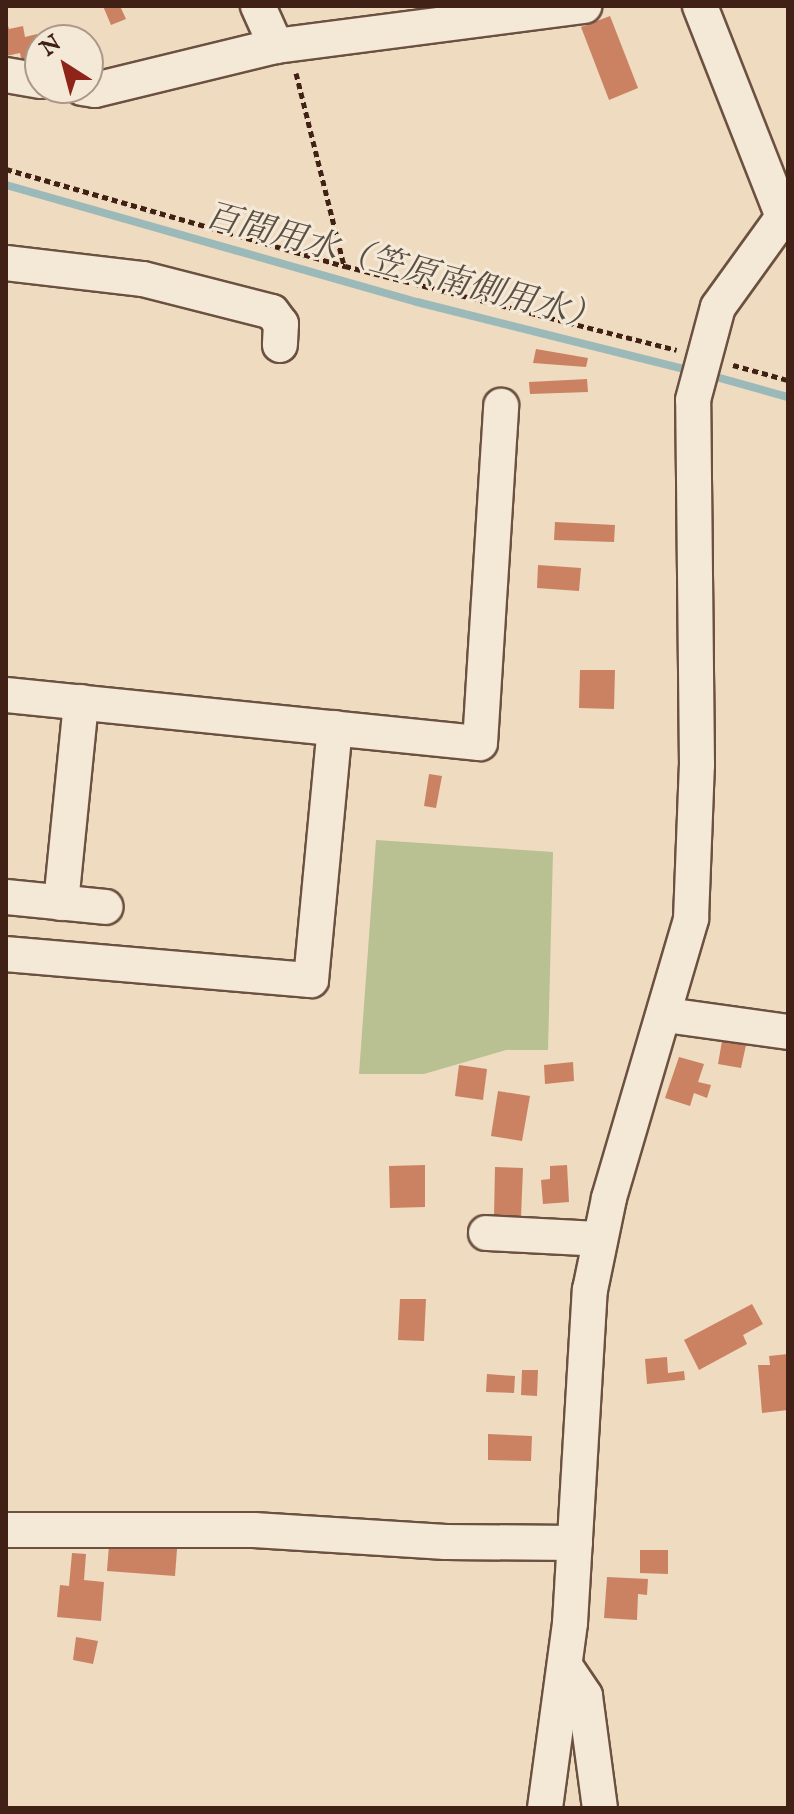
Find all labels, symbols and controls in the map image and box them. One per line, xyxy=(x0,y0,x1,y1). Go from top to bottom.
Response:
north arrow xyxy=(24,24,104,104)
text: N xyxy=(35,29,67,63)
water label: 百間用水（笠原南側用水） xyxy=(201,195,605,341)

